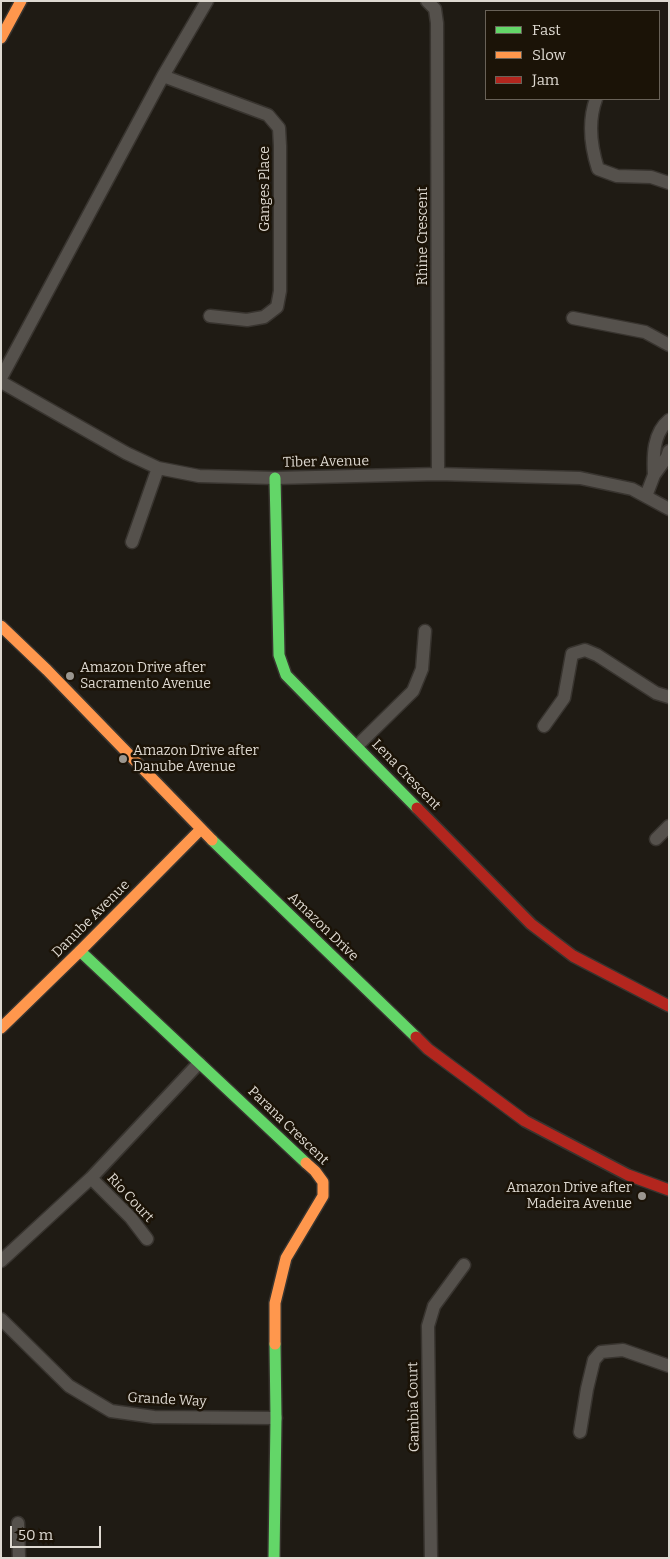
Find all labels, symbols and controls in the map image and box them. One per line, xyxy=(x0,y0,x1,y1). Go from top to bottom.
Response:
legend xyxy=(485,10,660,100)
text: Fast xyxy=(532,21,561,39)
text: Slow xyxy=(532,46,566,64)
text: Jam xyxy=(532,71,559,89)
street label: Ganges Place xyxy=(257,146,273,232)
street label: Rhine Crescent xyxy=(415,187,431,285)
street label: Tiber Avenue xyxy=(283,453,369,471)
place label: Amazon Drive after Sacramento Avenue xyxy=(80,660,211,692)
marker: Amazon Drive after Sacramento Avenue xyxy=(64,670,76,682)
street label: Lena Crescent xyxy=(368,736,444,814)
place label: Amazon Drive after Danube Avenue xyxy=(133,743,259,776)
marker: Amazon Drive after Danube Avenue xyxy=(117,753,129,765)
street label: Danube Avenue xyxy=(49,877,133,961)
street label: Amazon Drive xyxy=(284,889,362,965)
street label: Parana Crescent xyxy=(244,1083,332,1169)
street label: Rio Court xyxy=(103,1170,157,1226)
place label: Amazon Drive after Madeira Avenue xyxy=(506,1180,632,1212)
marker: Amazon Drive after Madeira Avenue xyxy=(636,1190,648,1202)
street label: Gambia Court xyxy=(405,1362,423,1452)
street label: Grande Way xyxy=(127,1390,207,1410)
scale bar xyxy=(12,1516,104,1548)
text: 50 m xyxy=(18,1526,53,1544)

